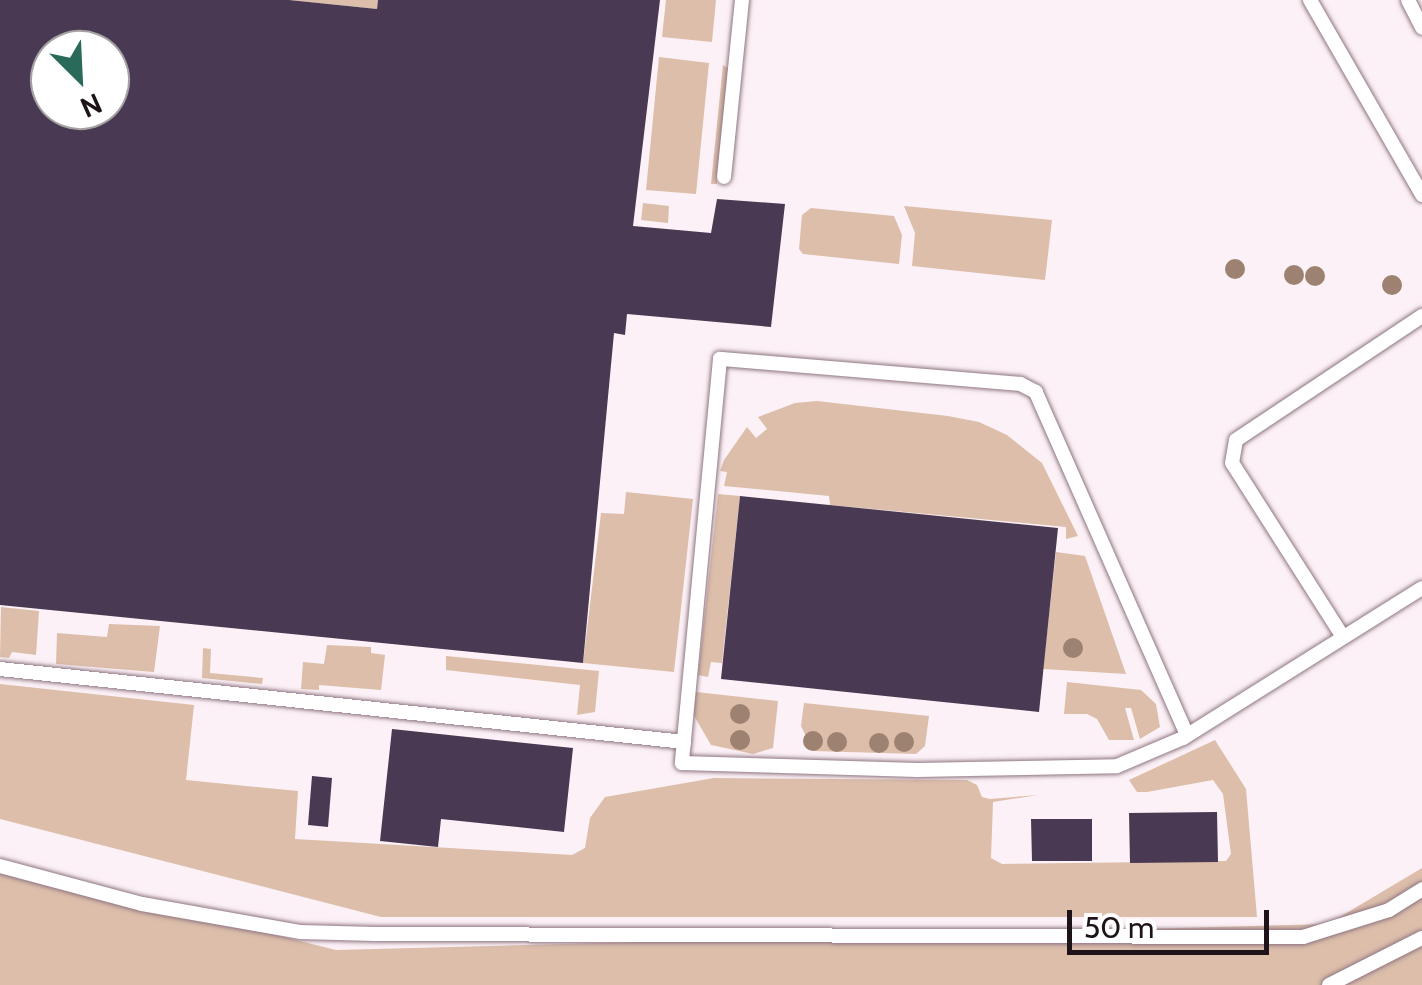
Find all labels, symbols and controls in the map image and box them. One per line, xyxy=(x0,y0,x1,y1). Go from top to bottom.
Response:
north arrow xyxy=(30,30,130,130)
text: N xyxy=(75,86,107,125)
scale bar xyxy=(1072,890,1274,952)
text: 50 m xyxy=(1084,909,1154,946)

